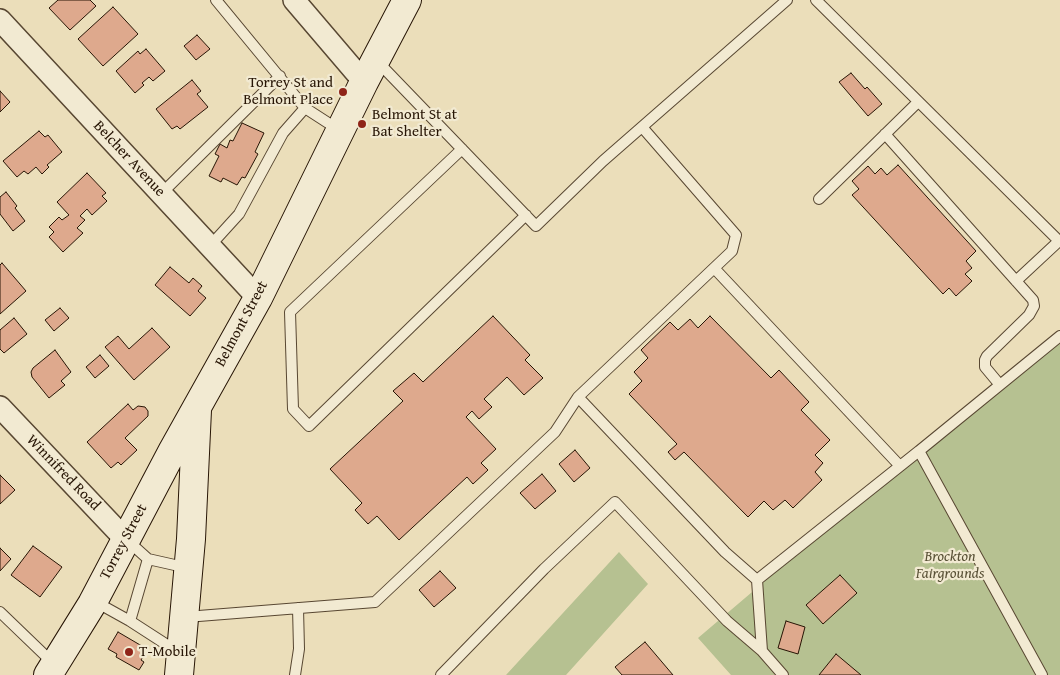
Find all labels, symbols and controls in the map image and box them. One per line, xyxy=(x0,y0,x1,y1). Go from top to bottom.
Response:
place label: Torrey St and Belmont Place xyxy=(243,74,333,109)
marker: Torrey St and Belmont Place xyxy=(337,86,349,98)
place label: Belmont St at Bat Shelter xyxy=(372,106,457,141)
street label: Belcher Avenue xyxy=(89,117,169,201)
marker: Belmont St at Bat Shelter xyxy=(356,118,368,130)
street label: Belmont Street xyxy=(212,278,272,370)
street label: Winnifred Road xyxy=(22,431,104,515)
street label: Torrey Street xyxy=(96,501,152,583)
park label: Brockton Fairgrounds xyxy=(916,548,984,583)
place label: T-Mobile xyxy=(139,643,196,661)
marker: T-Mobile xyxy=(123,646,135,658)

